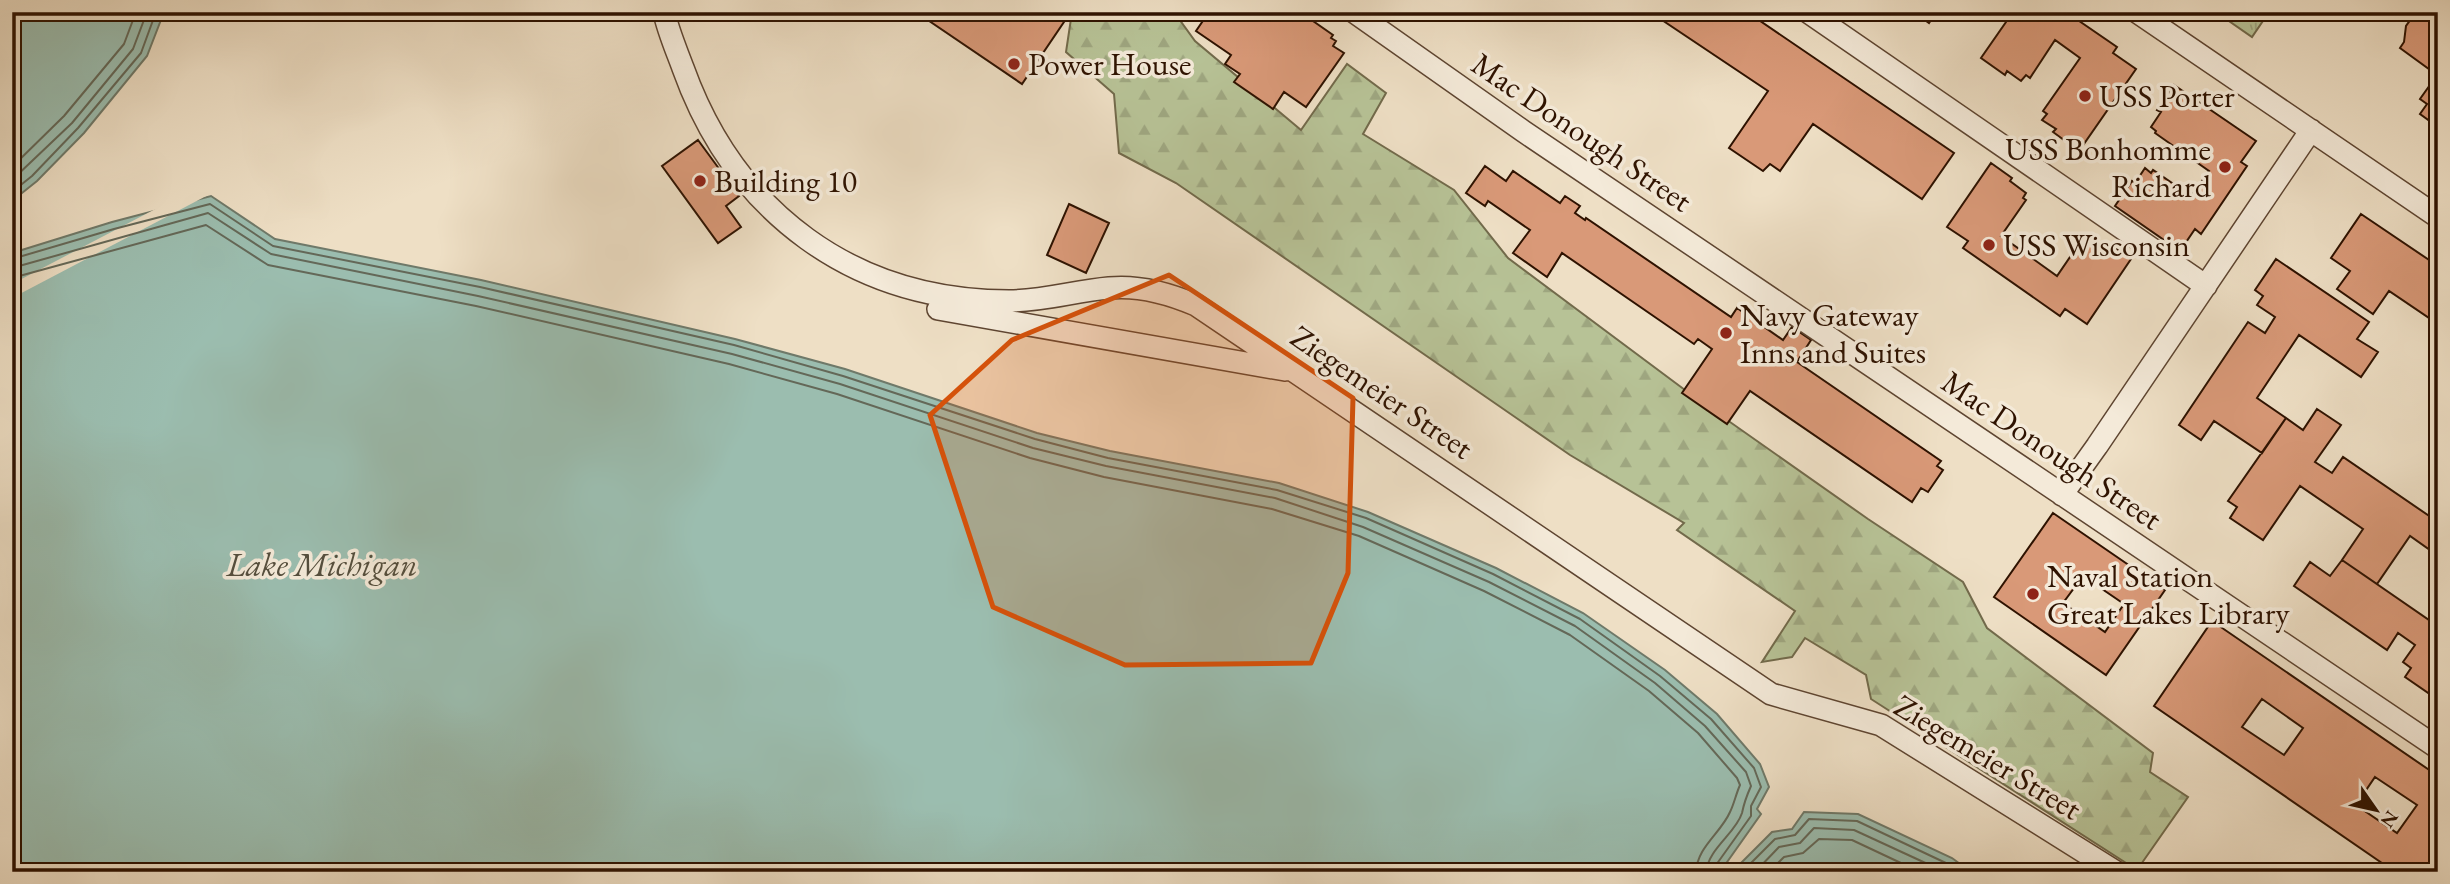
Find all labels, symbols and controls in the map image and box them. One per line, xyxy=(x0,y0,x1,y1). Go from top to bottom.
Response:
place label: Power House xyxy=(1028,43,1192,85)
street label: Mac Donough Street xyxy=(1464,43,1700,221)
marker: Power House xyxy=(1006,56,1022,72)
place label: USS Porter xyxy=(2099,75,2235,117)
marker: USS Porter xyxy=(2077,88,2093,104)
place label: USS Bonhomme Richard xyxy=(2005,128,2212,207)
marker: USS Bonhomme Richard xyxy=(2217,159,2233,175)
place label: Building 10 xyxy=(714,160,857,202)
marker: Building 10 xyxy=(692,173,708,189)
place label: USS Wisconsin xyxy=(2003,224,2190,266)
marker: USS Wisconsin xyxy=(1981,237,1997,253)
place label: Navy Gateway Inns and Suites xyxy=(1740,294,1926,373)
street label: Ziegemeier Street xyxy=(1283,316,1481,468)
marker: Navy Gateway Inns and Suites xyxy=(1718,325,1734,341)
street label: Mac Donough Street xyxy=(1934,361,2170,539)
water label: Lake Michigan xyxy=(226,543,417,586)
place label: Naval Station Great Lakes Library xyxy=(2047,555,2291,634)
marker: Naval Station Great Lakes Library xyxy=(2025,586,2041,602)
street label: Ziegemeier Street xyxy=(1887,685,2089,829)
north arrow xyxy=(2342,776,2412,846)
text: N xyxy=(2375,806,2404,833)

